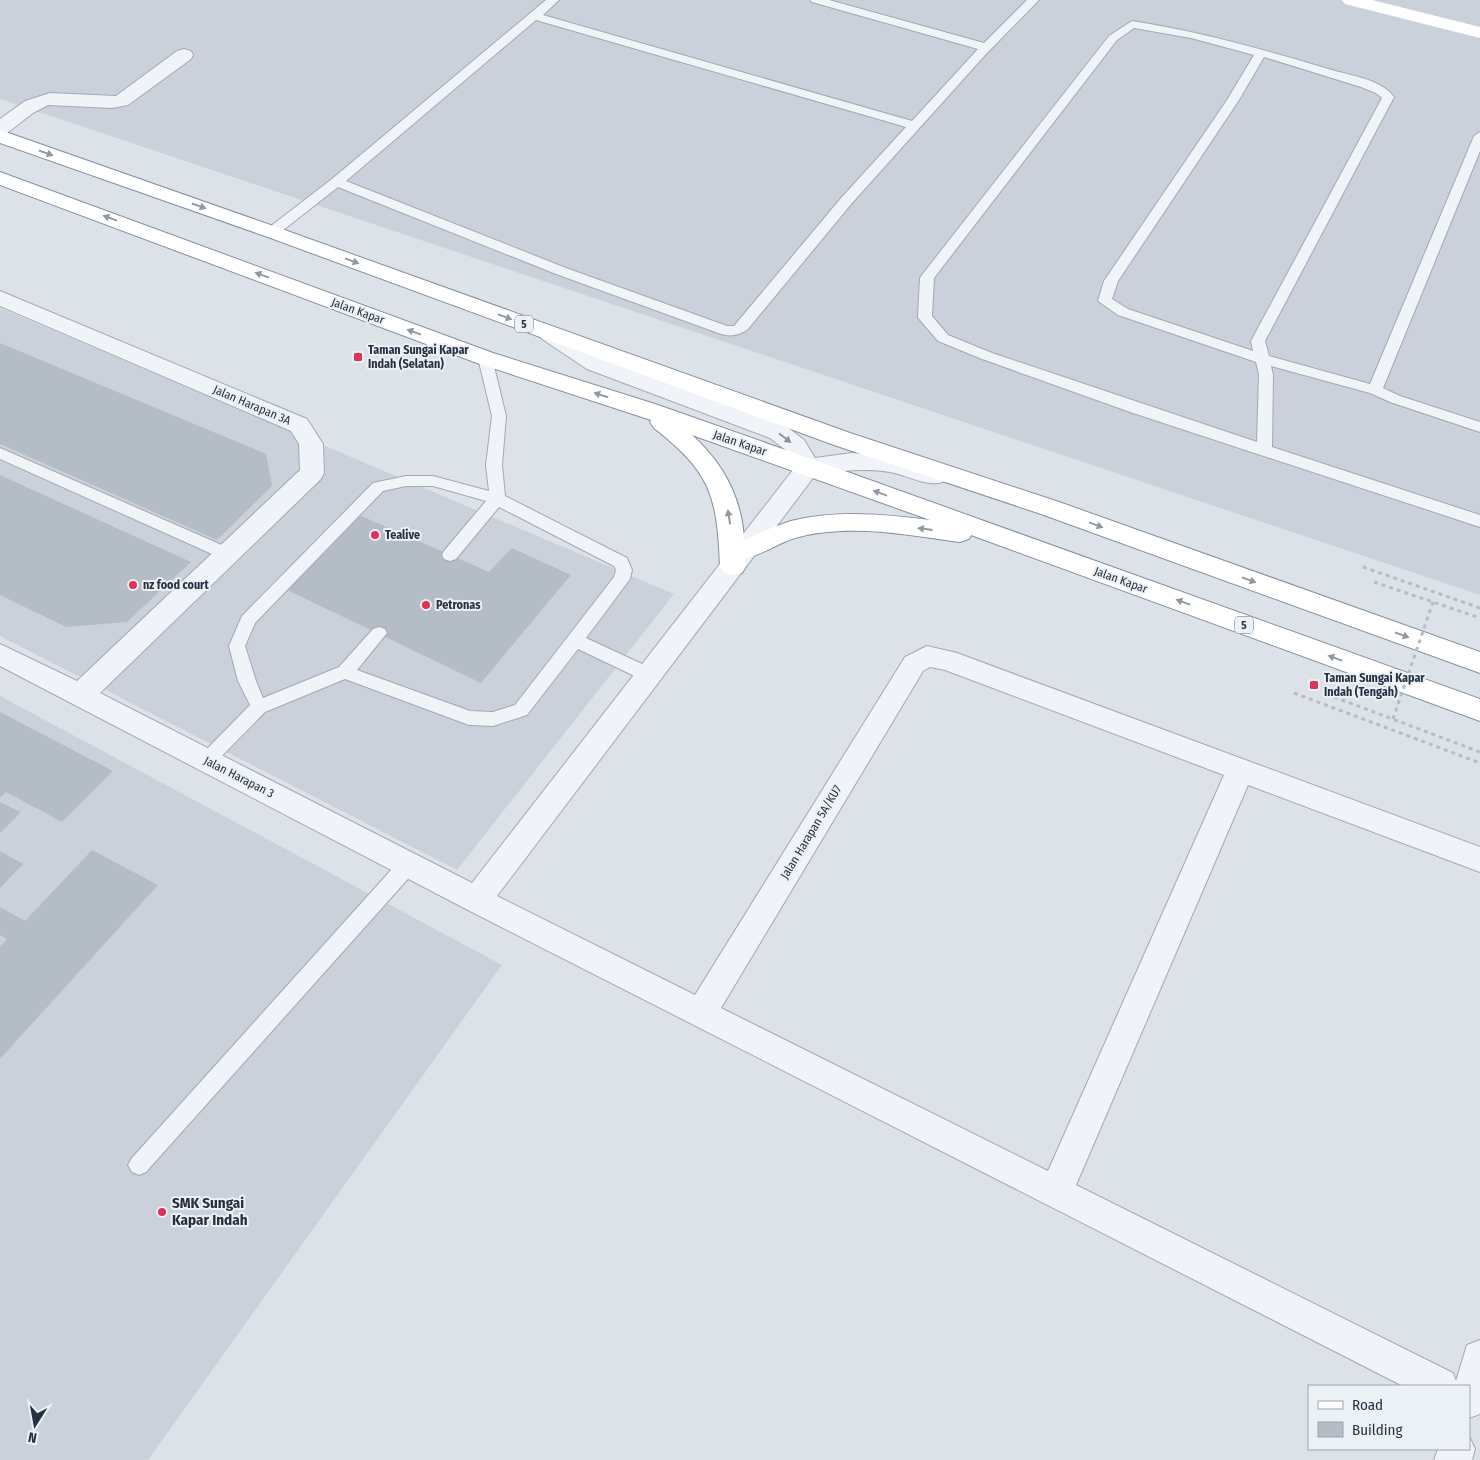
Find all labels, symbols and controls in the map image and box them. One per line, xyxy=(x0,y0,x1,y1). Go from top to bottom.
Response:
one-way arrow xyxy=(39,149,54,157)
one-way arrow xyxy=(192,203,207,210)
one-way arrow xyxy=(102,214,117,221)
one-way arrow xyxy=(345,258,360,265)
one-way arrow xyxy=(254,271,269,279)
street label: Jalan Kapar xyxy=(329,295,387,327)
one-way arrow xyxy=(498,313,513,321)
road number: 5 xyxy=(515,316,533,332)
one-way arrow xyxy=(406,328,421,336)
place label: Taman Sungai Kapar Indah (Selatan) xyxy=(368,343,469,371)
marker: Taman Sungai Kapar Indah (Selatan) xyxy=(352,351,364,363)
street label: Jalan Harapan 3A xyxy=(211,382,294,428)
one-way arrow xyxy=(593,391,608,399)
street label: Jalan Kapar xyxy=(711,427,769,459)
one-way arrow xyxy=(778,433,792,443)
one-way arrow xyxy=(873,489,888,496)
one-way arrow xyxy=(725,509,733,525)
one-way arrow xyxy=(1089,521,1104,529)
one-way arrow xyxy=(917,525,933,533)
place label: Tealive xyxy=(385,528,420,542)
marker: Tealive xyxy=(369,529,381,541)
street label: Jalan Kapar xyxy=(1092,564,1150,596)
one-way arrow xyxy=(1242,576,1257,584)
place label: nz food court xyxy=(143,578,210,592)
marker: nz food court xyxy=(127,579,139,591)
place label: Petronas xyxy=(436,598,481,612)
one-way arrow xyxy=(1175,598,1190,606)
marker: Petronas xyxy=(420,599,432,611)
road number: 5 xyxy=(1235,616,1253,634)
one-way arrow xyxy=(1395,631,1410,639)
one-way arrow xyxy=(1328,654,1343,661)
place label: Taman Sungai Kapar Indah (Tengah) xyxy=(1324,671,1425,699)
marker: Taman Sungai Kapar Indah (Tengah) xyxy=(1308,679,1320,691)
street label: Jalan Harapan 3 xyxy=(202,753,276,801)
street label: Jalan Harapan 5A/KU7 xyxy=(777,782,845,881)
place label: SMK Sungai Kapar Indah xyxy=(172,1194,248,1229)
marker: SMK Sungai Kapar Indah xyxy=(156,1206,168,1218)
legend xyxy=(1308,1385,1470,1450)
text: Road xyxy=(1352,1396,1383,1414)
north arrow xyxy=(10,1400,60,1450)
text: Building xyxy=(1352,1421,1403,1439)
text: N xyxy=(27,1428,38,1446)

